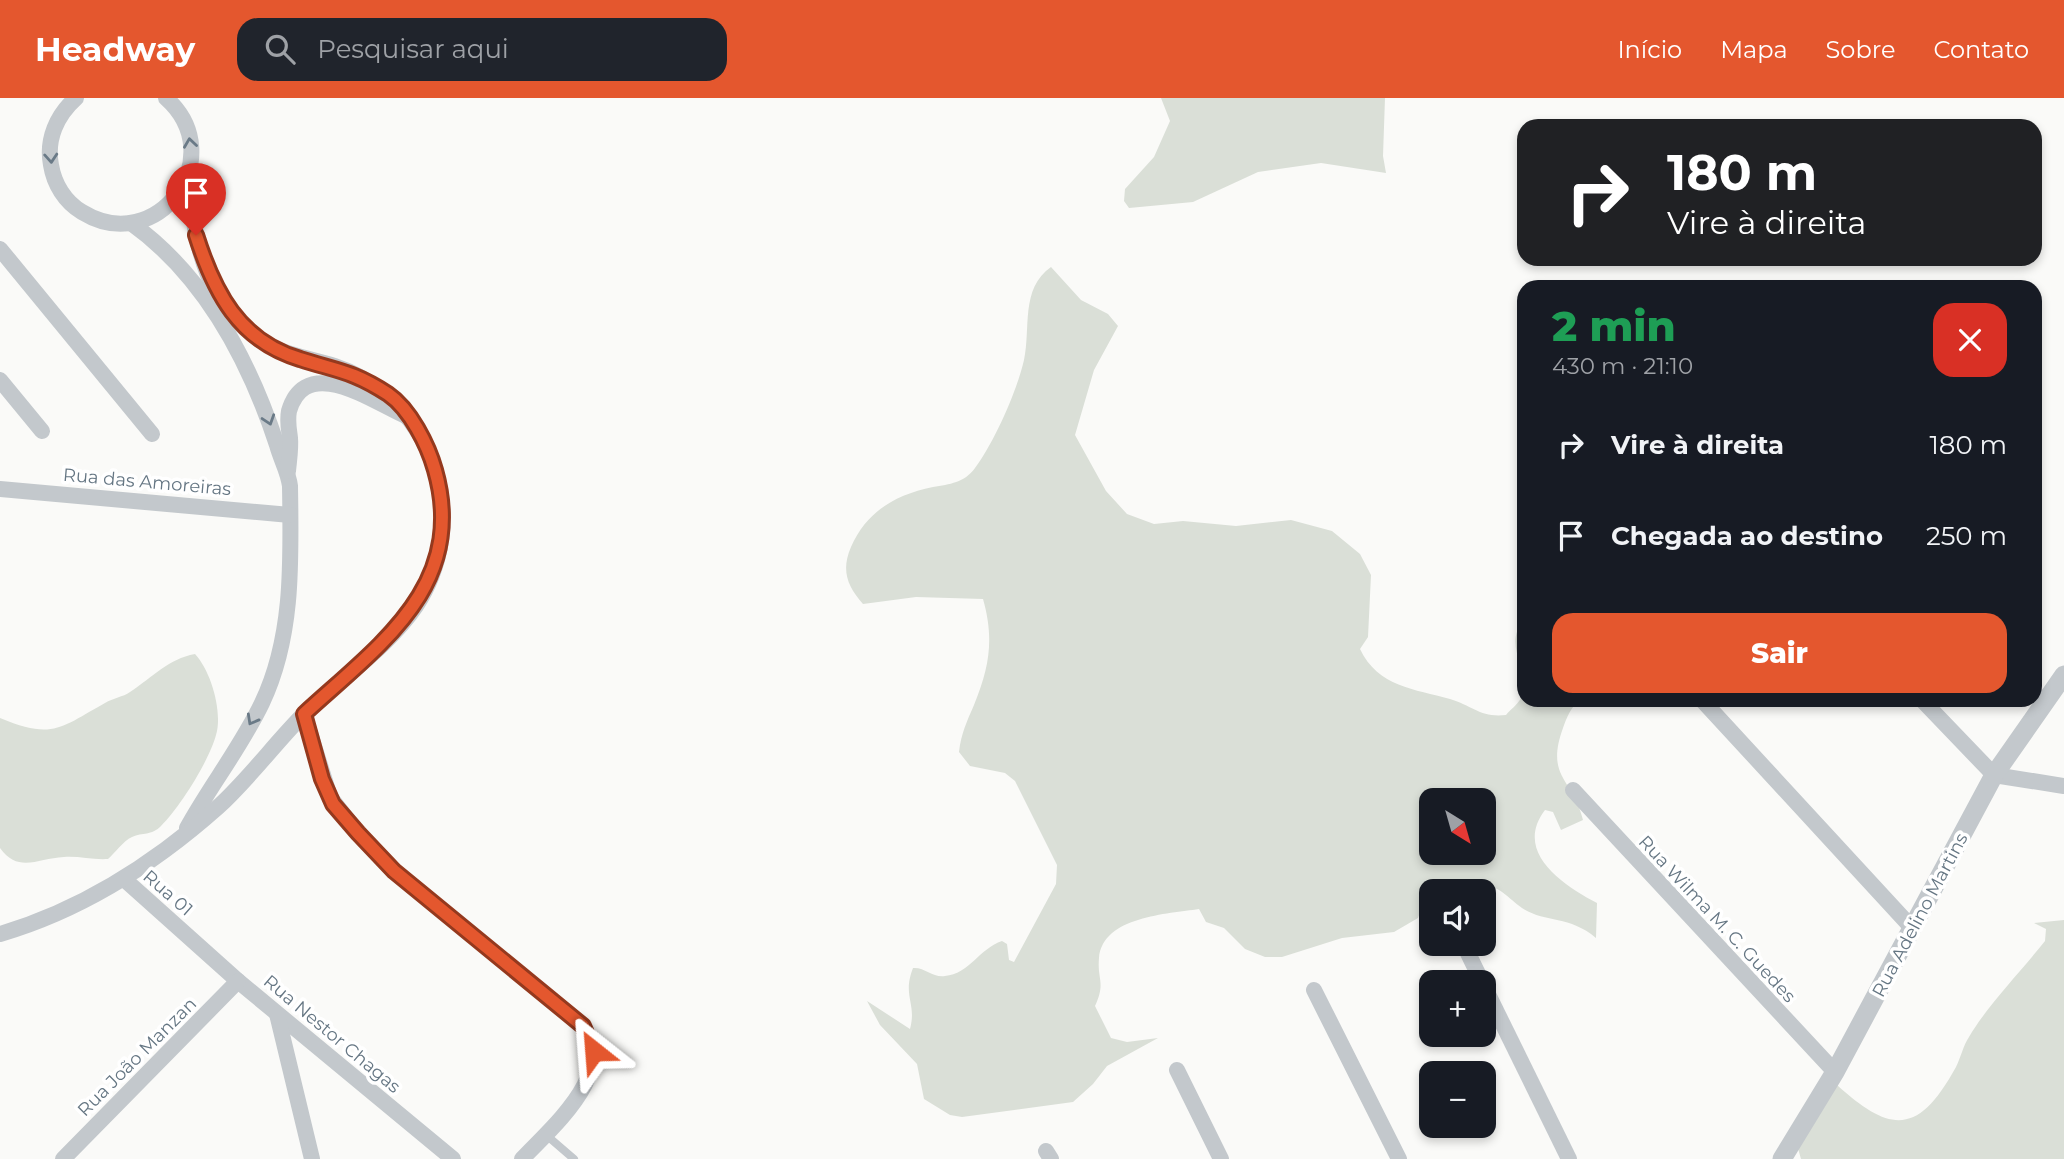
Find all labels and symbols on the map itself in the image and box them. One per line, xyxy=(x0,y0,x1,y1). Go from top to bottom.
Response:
one-way arrow xyxy=(183,137,198,149)
one-way arrow xyxy=(43,153,58,164)
pin xyxy=(166,163,226,235)
one-way arrow xyxy=(261,413,275,426)
street label: Rua das Amoreiras xyxy=(62,464,232,500)
one-way arrow xyxy=(247,713,261,726)
north arrow xyxy=(1419,788,1496,864)
street label: Rua Adelino Martins xyxy=(1867,829,1973,1001)
street label: Rua Wilma M. C. Guedes xyxy=(1634,831,1800,1007)
street label: Rua 01 xyxy=(139,865,197,921)
street label: Rua Nestor Chagas xyxy=(259,970,405,1098)
street label: Rua João Manzan xyxy=(73,993,201,1121)
position arrow xyxy=(557,1014,631,1088)

